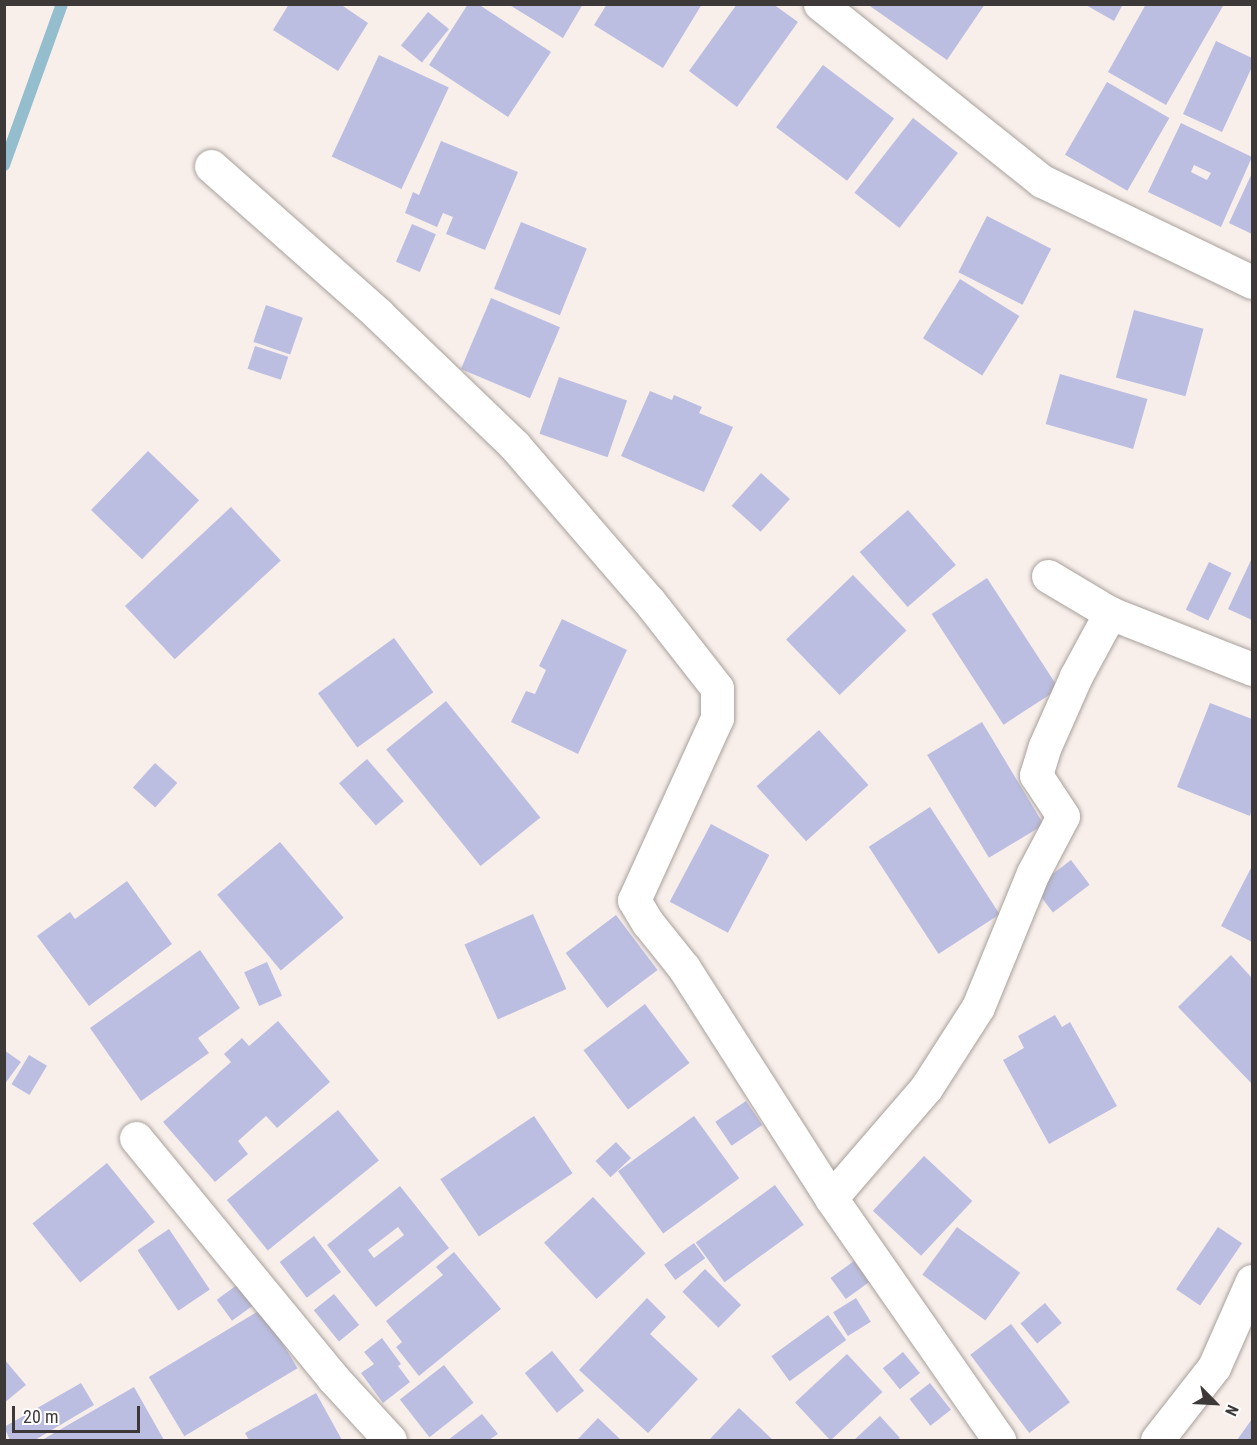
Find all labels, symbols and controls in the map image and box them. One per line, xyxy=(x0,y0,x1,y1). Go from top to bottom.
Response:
north arrow xyxy=(1185,1373,1245,1433)
scale bar xyxy=(15,1394,142,1432)
text: N xyxy=(1221,1402,1243,1419)
text: 20 m xyxy=(23,1406,58,1427)

